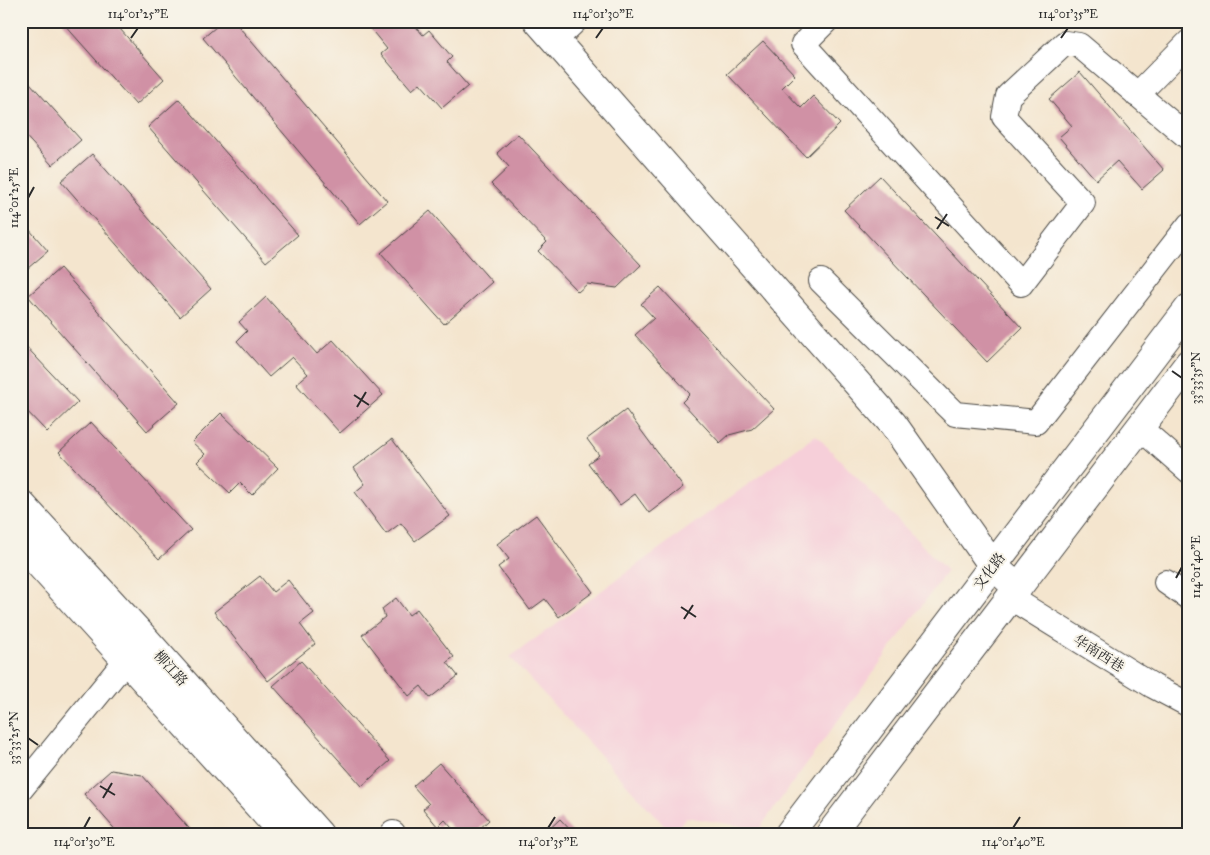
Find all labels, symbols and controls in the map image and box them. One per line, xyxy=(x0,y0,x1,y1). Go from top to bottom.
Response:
text: 114°01'25"E xyxy=(108,7,169,21)
text: 114°01'30"E xyxy=(572,7,634,21)
text: 114°01'35"E xyxy=(1038,7,1098,21)
text: 114°01'25"E xyxy=(7,167,21,228)
text: 33°33'35"N xyxy=(1189,352,1203,404)
text: 114°01'40"E xyxy=(1189,535,1203,598)
street label: 文化路 xyxy=(970,549,1009,593)
street label: 华南西巷 xyxy=(1070,631,1127,675)
street label: 柳江路 xyxy=(150,647,191,690)
text: 33°33'25"N xyxy=(7,711,21,765)
text: 114°01'30"E xyxy=(53,835,115,849)
text: 114°01'35"E xyxy=(518,835,578,849)
text: 114°01'40"E xyxy=(982,835,1045,849)

